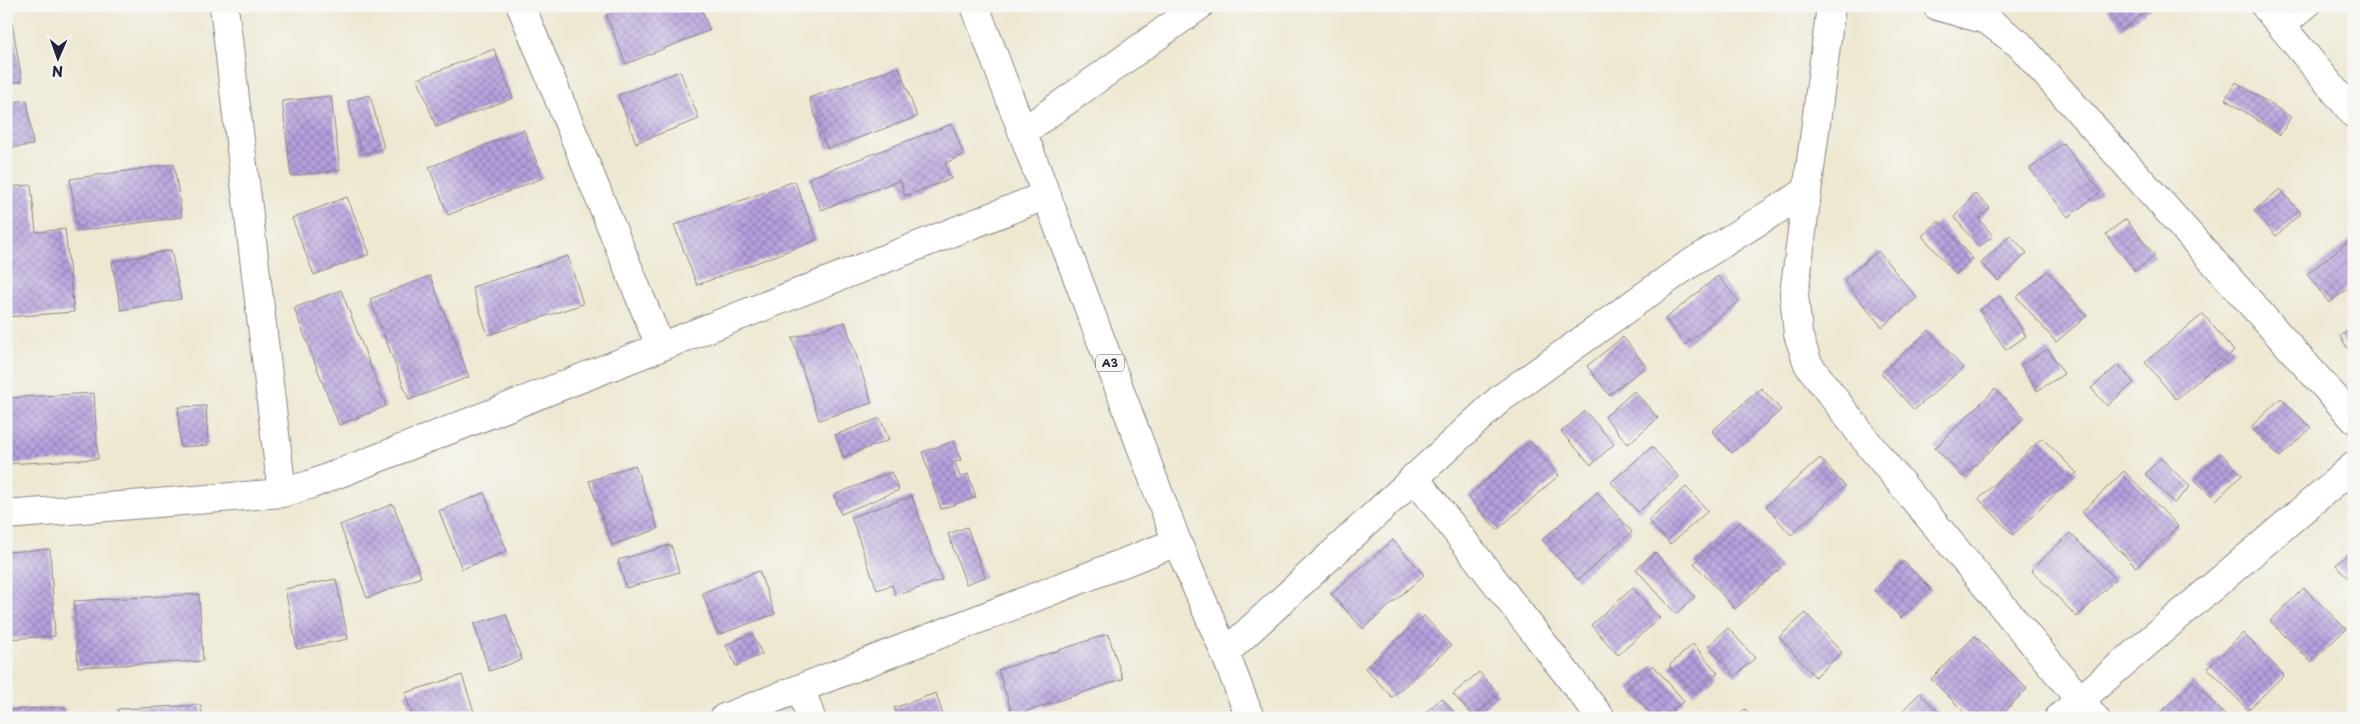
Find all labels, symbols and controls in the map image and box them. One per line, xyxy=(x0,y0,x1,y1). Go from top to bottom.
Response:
north arrow xyxy=(32,32,82,82)
text: N xyxy=(52,61,63,82)
road number: A3 xyxy=(1096,354,1124,372)

